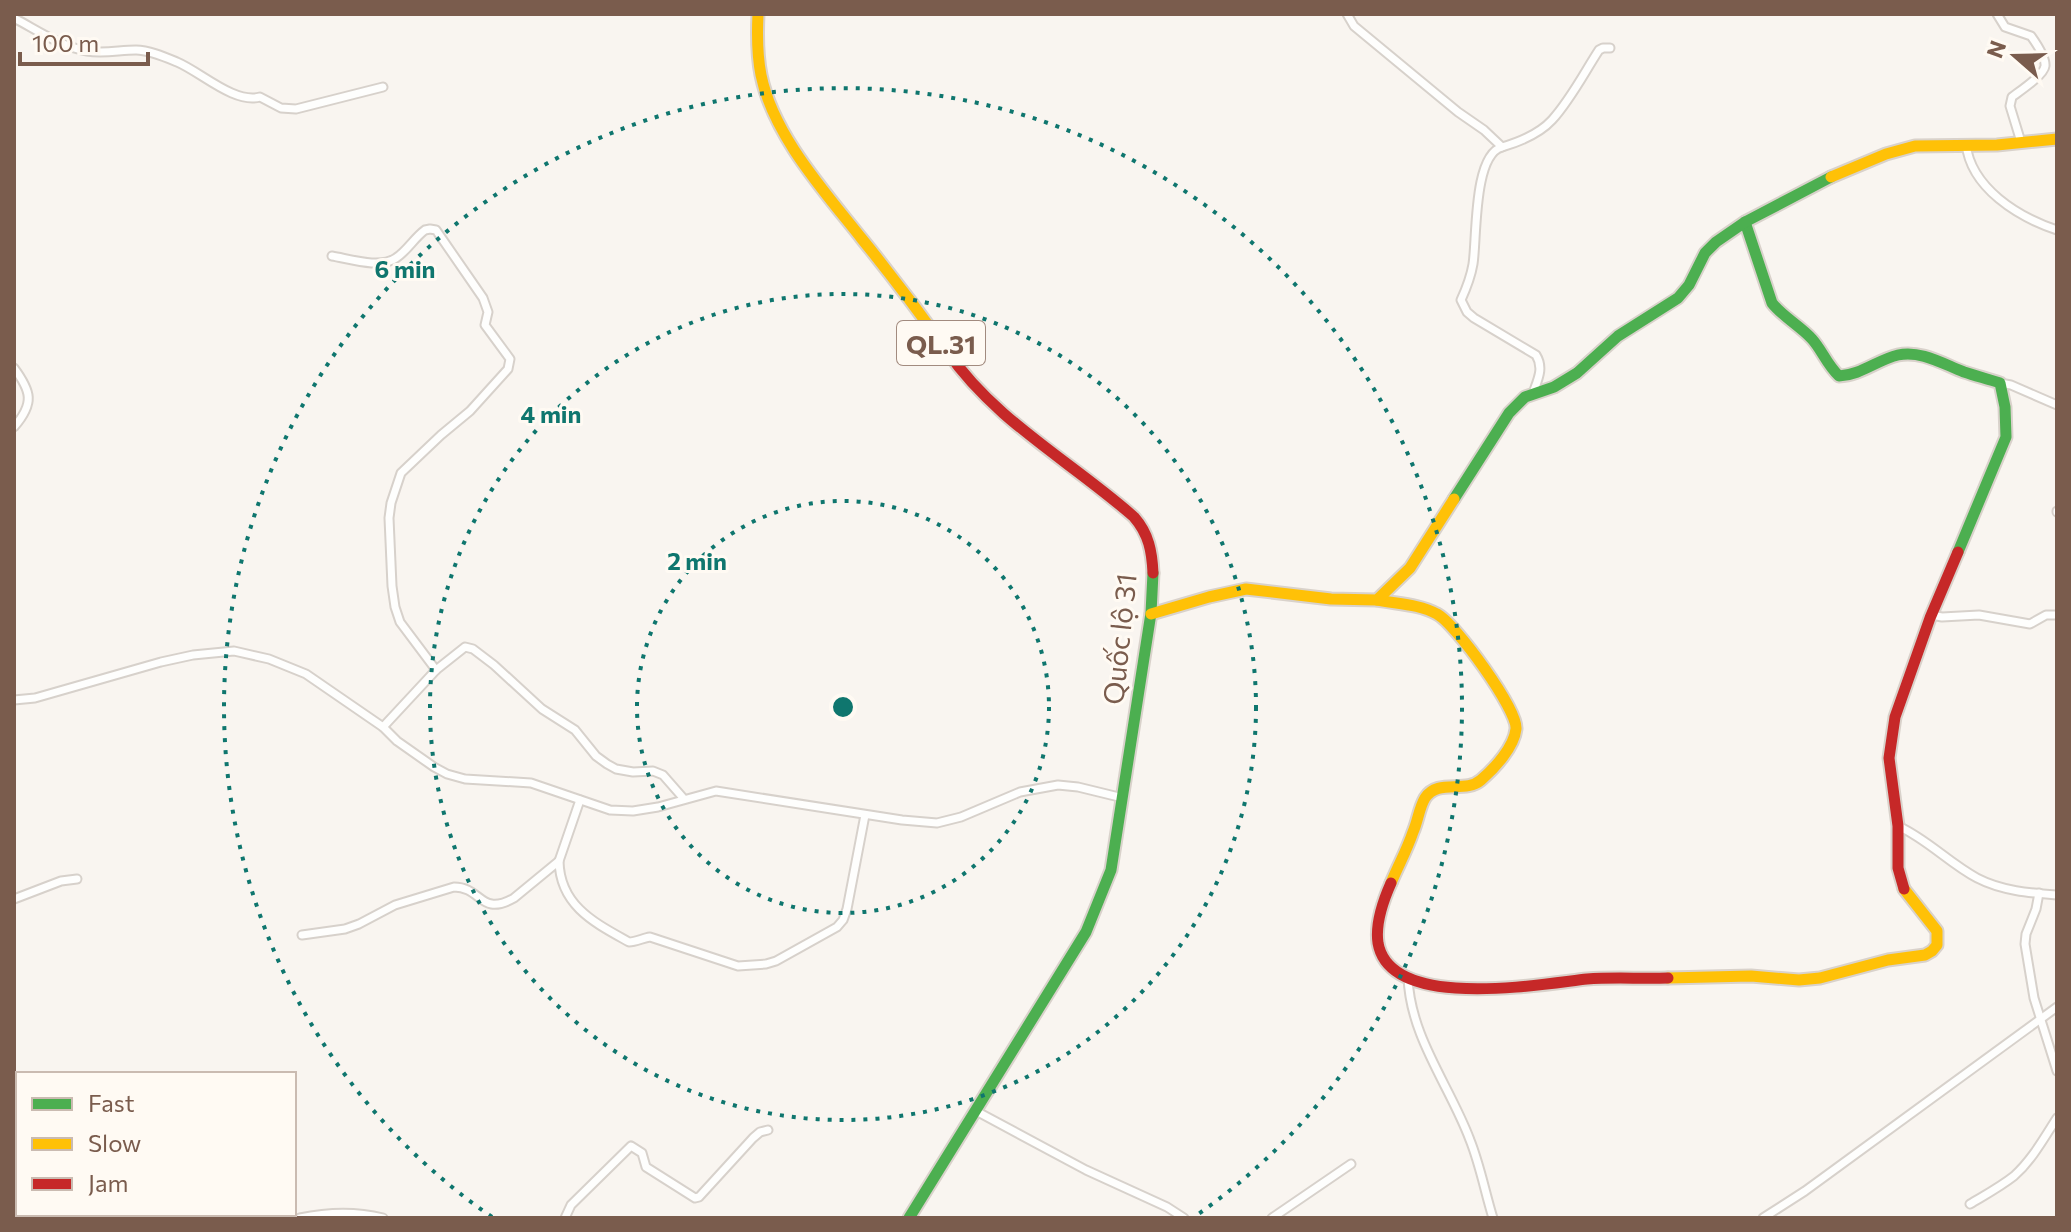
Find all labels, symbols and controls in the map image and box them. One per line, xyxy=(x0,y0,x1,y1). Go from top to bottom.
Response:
scale bar xyxy=(20,16,148,66)
north arrow xyxy=(1975,16,2055,96)
text: 100 m xyxy=(32,28,99,57)
text: N xyxy=(1980,37,2011,61)
text: 6 min xyxy=(375,254,435,283)
road number: QL.31 xyxy=(897,321,985,365)
text: 4 min xyxy=(521,399,581,428)
text: 2 min xyxy=(667,546,727,575)
street label: Quốc lộ 31 xyxy=(1095,572,1143,706)
centre of rings xyxy=(829,693,857,721)
legend xyxy=(16,1072,296,1216)
text: Fast xyxy=(88,1088,135,1117)
text: Slow xyxy=(88,1128,141,1157)
text: Jam xyxy=(88,1168,128,1197)

